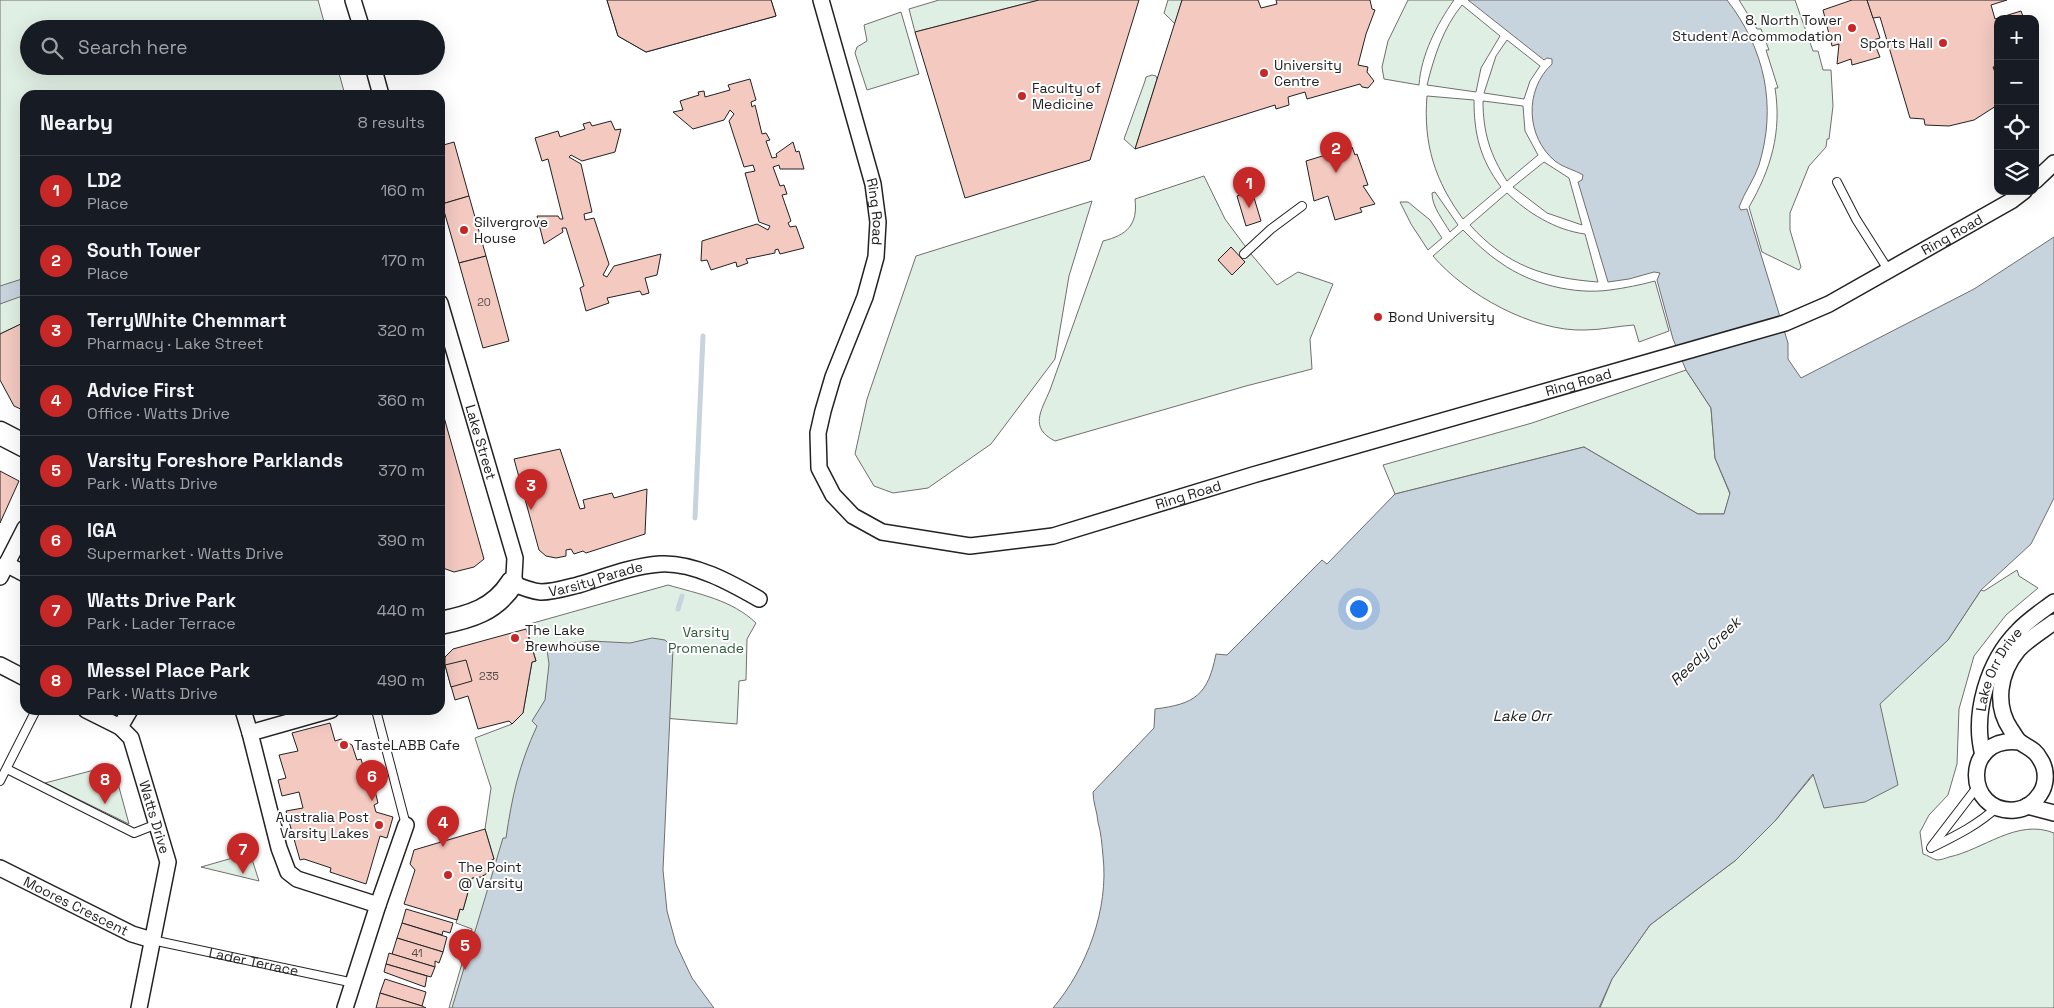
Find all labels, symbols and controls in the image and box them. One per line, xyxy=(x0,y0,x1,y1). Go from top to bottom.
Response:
place label: 8. North Tower Student Accommodation xyxy=(1672,11,1842,45)
map controls xyxy=(1994,15,2039,195)
button: + xyxy=(1994,15,2039,60)
search box xyxy=(20,20,445,75)
marker: 8. North Tower Student Accommodation xyxy=(1846,22,1858,34)
icon: search xyxy=(38,34,66,62)
place label: Sports Hall xyxy=(1860,34,1933,52)
text: Search here xyxy=(78,35,188,60)
marker: Sports Hall xyxy=(1937,37,1949,49)
place label: University Centre xyxy=(1274,56,1342,90)
button: − xyxy=(1994,60,2039,105)
marker: University Centre xyxy=(1258,67,1270,79)
place label: Faculty of Medicine xyxy=(1032,79,1101,113)
marker: Faculty of Medicine xyxy=(1016,90,1028,102)
button: locate xyxy=(1994,105,2039,150)
text: Nearby xyxy=(40,109,113,136)
text: 8 results xyxy=(358,112,425,133)
pin: 2 xyxy=(1320,132,1352,173)
button: layers xyxy=(1994,150,2039,195)
pin: 1 xyxy=(1233,167,1265,208)
text: LD2 xyxy=(87,168,121,193)
street label: Ring Road xyxy=(863,176,887,246)
text: 1 xyxy=(52,180,60,201)
text: 160 m xyxy=(380,180,425,201)
text: Place xyxy=(87,193,129,214)
street label: Ring Road xyxy=(1918,210,1986,259)
place label: Silvergrove House xyxy=(474,213,548,247)
marker: Silvergrove House xyxy=(458,224,470,236)
text: South Tower xyxy=(87,238,201,263)
text: 2 xyxy=(51,250,61,271)
text: 170 m xyxy=(381,250,425,271)
text: Place xyxy=(87,263,129,284)
house number: 20 xyxy=(477,295,491,309)
text: TerryWhite Chemmart xyxy=(87,308,287,333)
place label: Bond University xyxy=(1388,308,1495,326)
marker: Bond University xyxy=(1372,311,1384,323)
text: 3 xyxy=(51,320,61,341)
text: 320 m xyxy=(378,320,425,341)
text: Pharmacy · Lake Street xyxy=(87,333,264,354)
street label: Ring Road xyxy=(1543,364,1613,400)
text: Advice First xyxy=(87,378,194,403)
text: 4 xyxy=(51,390,61,411)
text: 360 m xyxy=(377,390,425,411)
street label: Lake Street xyxy=(461,402,500,482)
text: Office · Watts Drive xyxy=(87,403,230,424)
text: Varsity Foreshore Parklands xyxy=(87,448,343,473)
text: 5 xyxy=(51,460,61,481)
text: 370 m xyxy=(378,460,425,481)
pin: 3 xyxy=(515,469,547,510)
text: Park · Watts Drive xyxy=(87,473,218,494)
street label: Ring Road xyxy=(1153,476,1223,513)
text: IGA xyxy=(87,518,117,543)
text: 6 xyxy=(51,530,61,551)
text: 390 m xyxy=(377,530,425,551)
text: Supermarket · Watts Drive xyxy=(87,543,284,564)
street label: Varsity Parade xyxy=(547,557,645,600)
text: Watts Drive Park xyxy=(87,588,236,613)
your location xyxy=(1346,596,1372,622)
text: 7 xyxy=(52,600,60,621)
text: 440 m xyxy=(377,600,425,621)
water label: Reedy Creek xyxy=(1666,611,1746,689)
text: Park · Lader Terrace xyxy=(87,613,236,634)
place label: The Lake Brewhouse xyxy=(525,621,600,655)
park label: Varsity Promenade xyxy=(668,623,744,657)
street label: Lake Orr Drive xyxy=(1972,623,2026,713)
marker: The Lake Brewhouse xyxy=(509,632,521,644)
text: Messel Place Park xyxy=(87,658,250,683)
house number: 235 xyxy=(479,669,499,683)
text: 8 xyxy=(51,670,61,691)
text: 490 m xyxy=(377,670,425,691)
text: Park · Watts Drive xyxy=(87,683,218,704)
water label: Lake Orr xyxy=(1493,706,1553,725)
place label: TasteLABB Cafe xyxy=(354,736,460,754)
marker: TasteLABB Cafe xyxy=(338,739,350,751)
pin: 6 xyxy=(356,760,388,801)
pin: 8 xyxy=(89,763,121,804)
street label: Watts Drive xyxy=(135,778,174,856)
pin: 4 xyxy=(427,806,459,847)
place label: Australia Post Varsity Lakes xyxy=(276,808,369,842)
marker: Australia Post Varsity Lakes xyxy=(373,819,385,831)
pin: 7 xyxy=(227,833,259,874)
place label: The Point @ Varsity xyxy=(458,858,523,892)
marker: The Point @ Varsity xyxy=(442,869,454,881)
street label: Moores Crescent xyxy=(21,872,131,940)
pin: 5 xyxy=(449,929,481,970)
street label: Lader Terrace xyxy=(207,943,300,980)
house number: 41 xyxy=(411,946,423,960)

